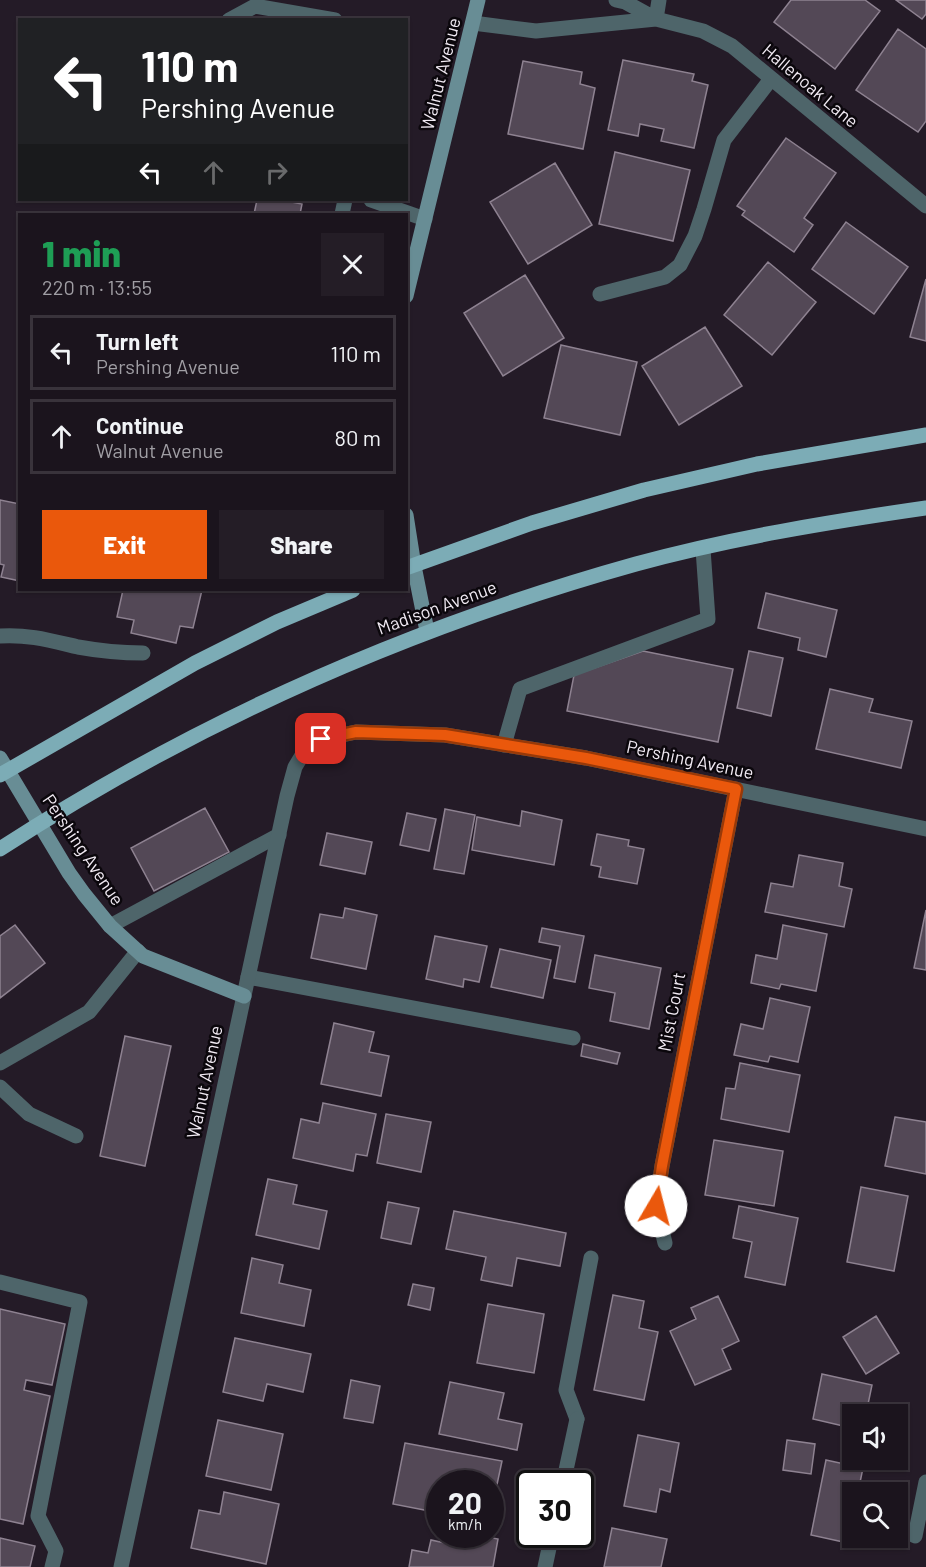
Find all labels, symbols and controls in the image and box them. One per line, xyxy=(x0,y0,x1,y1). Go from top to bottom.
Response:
street label: Walnut Avenue xyxy=(415,15,465,132)
street label: Hallenoak Lane xyxy=(758,39,863,132)
text: 110 m xyxy=(141,40,238,90)
icon: left xyxy=(42,42,120,120)
text: Pershing Avenue xyxy=(141,91,335,123)
icon: left xyxy=(134,156,167,189)
icon: ahead xyxy=(197,156,230,189)
icon: right xyxy=(260,156,293,189)
text: 1 min xyxy=(42,231,121,274)
button: close xyxy=(321,233,384,296)
text: 220 m · 13:55 xyxy=(42,275,152,299)
text: Turn left xyxy=(96,328,179,354)
icon: left xyxy=(45,336,78,369)
text: 110 m xyxy=(331,340,381,366)
text: Pershing Avenue xyxy=(96,354,240,378)
text: Continue xyxy=(96,412,184,438)
icon: ahead xyxy=(45,420,78,453)
text: 80 m xyxy=(335,424,381,450)
text: Walnut Avenue xyxy=(96,438,224,462)
button: Exit xyxy=(42,510,207,579)
button: Share xyxy=(219,510,384,579)
street label: Madison Avenue xyxy=(374,575,499,639)
pin xyxy=(295,713,346,764)
icon: arrive xyxy=(304,722,337,755)
street label: Pershing Avenue xyxy=(625,735,756,783)
street label: Pershing Avenue xyxy=(38,790,129,909)
street label: Mist Court xyxy=(653,970,689,1053)
street label: Walnut Avenue xyxy=(181,1023,227,1140)
position arrow xyxy=(624,1174,688,1238)
map controls xyxy=(842,1404,908,1548)
button: sound xyxy=(842,1404,908,1470)
speed limit sign: 30 xyxy=(516,1470,594,1548)
button: search xyxy=(842,1482,908,1548)
text: 20 xyxy=(448,1484,482,1520)
text: km/h xyxy=(448,1515,482,1533)

